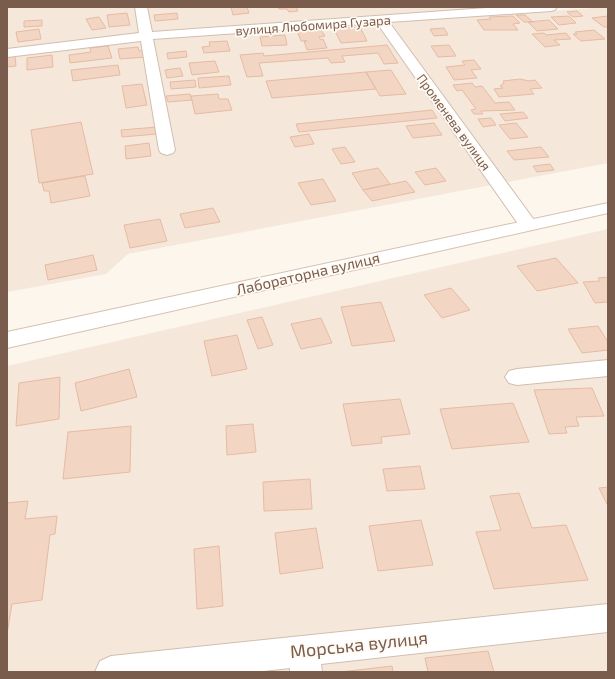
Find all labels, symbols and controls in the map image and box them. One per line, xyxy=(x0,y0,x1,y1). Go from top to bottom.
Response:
street label: вулиця Любомира Гузара xyxy=(235,12,391,38)
street label: Променева вулиця xyxy=(414,71,494,173)
street label: Лабораторна вулиця xyxy=(234,248,382,299)
street label: Морська вулиця xyxy=(289,626,429,662)

